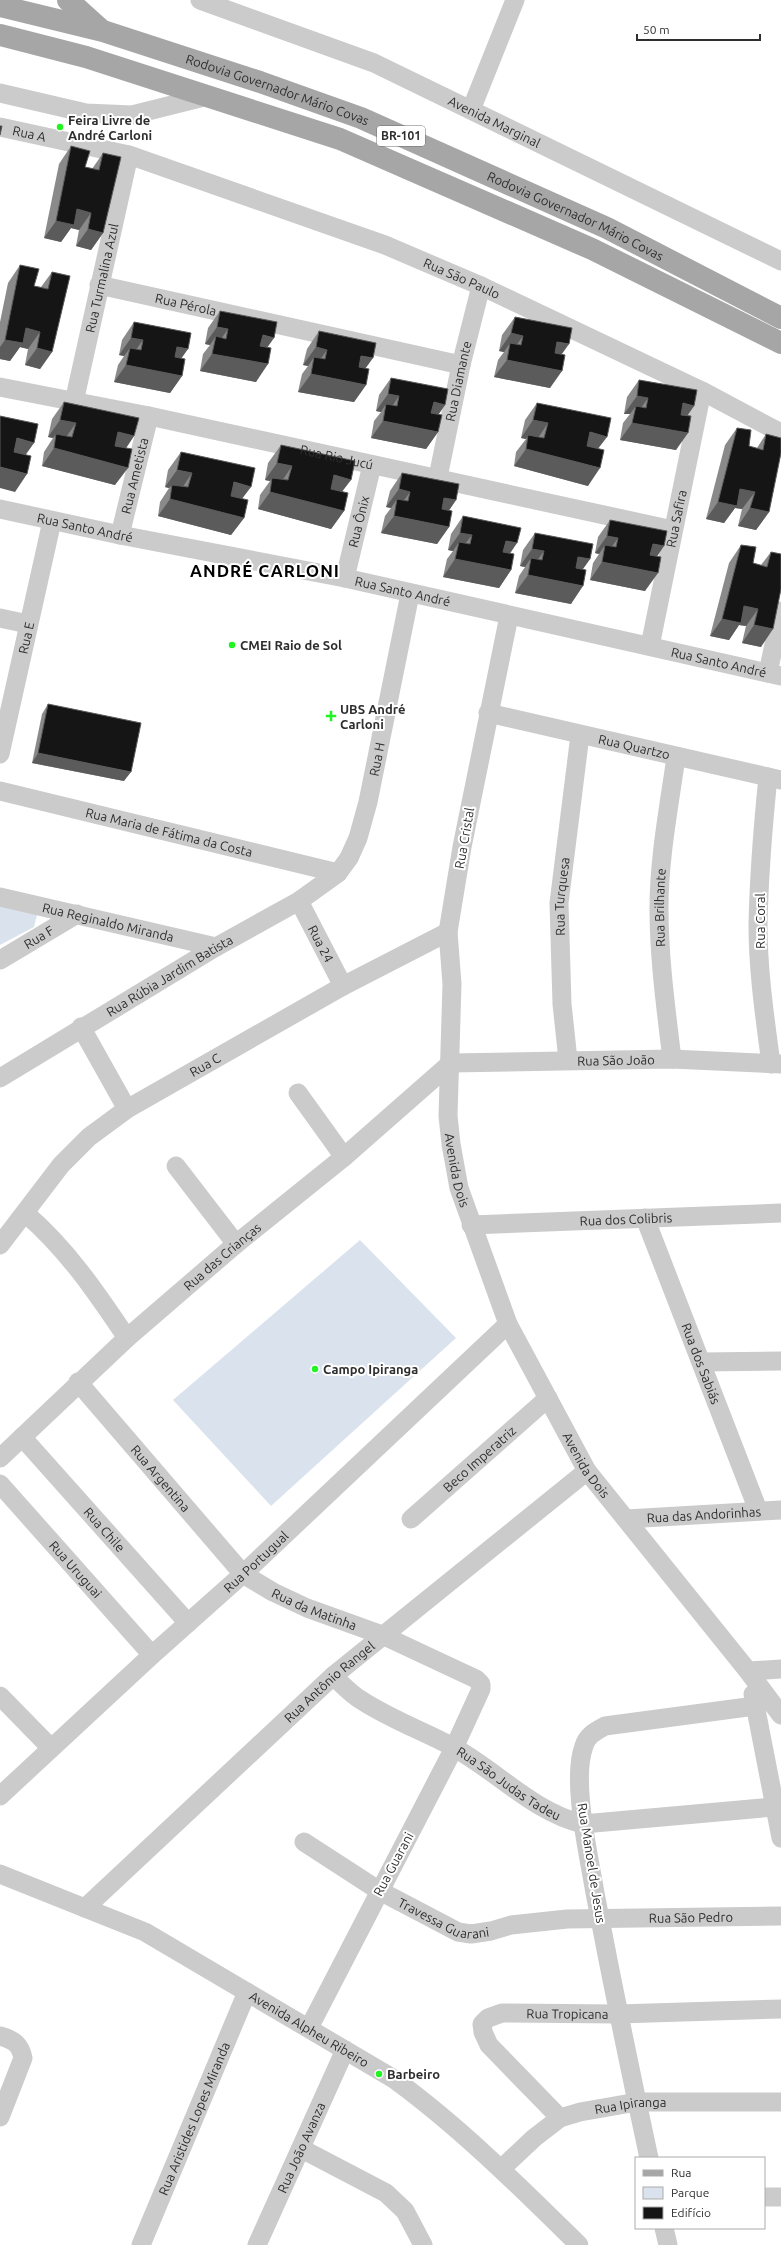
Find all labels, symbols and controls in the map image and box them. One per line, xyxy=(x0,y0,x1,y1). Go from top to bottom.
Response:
scale bar xyxy=(637,16,760,42)
text: 50 m xyxy=(643,23,670,36)
street label: Rodovia Governador Mário Covas xyxy=(184,51,372,128)
street label: Avenida Marginal xyxy=(446,93,543,150)
place label: Feira Livre de André Carloni xyxy=(68,113,152,142)
marker: Feira Livre de André Carloni xyxy=(55,122,65,132)
street label: Rua A xyxy=(11,123,48,144)
road number: BR-101 xyxy=(377,126,425,146)
street label: Rodovia Governador Mário Covas xyxy=(485,168,666,263)
street label: Rua Turmalina Azul xyxy=(83,221,121,334)
street label: Rua São Paulo xyxy=(421,255,502,301)
street label: Rua Pérola xyxy=(154,291,218,318)
street label: Rua Diamante xyxy=(443,339,474,423)
street label: Rua Ametista xyxy=(118,436,150,515)
street label: Rua Rio Jucú xyxy=(299,442,375,472)
street label: Rua Safira xyxy=(663,489,689,549)
street label: Rua Ônix xyxy=(346,494,371,549)
street label: Rua Santo André xyxy=(36,510,134,544)
district label: ANDRÉ CARLONI xyxy=(190,560,340,580)
street label: Rua Santo André xyxy=(354,573,452,608)
street label: Rua E xyxy=(16,620,36,655)
place label: CMEI Raio de Sol xyxy=(240,638,342,652)
marker: CMEI Raio de Sol xyxy=(227,640,237,650)
street label: Rua Santo André xyxy=(670,645,768,680)
place label: UBS André Carloni xyxy=(340,702,405,731)
marker: UBS André Carloni xyxy=(325,710,337,722)
street label: Rua Quartzo xyxy=(597,731,671,761)
street label: Rua H xyxy=(366,741,387,777)
street label: Rua Maria de Fátima da Costa xyxy=(84,805,254,859)
street label: Rua Cristal xyxy=(452,806,476,870)
street label: Rua Turquesa xyxy=(552,856,572,936)
street label: Rua Brilhante xyxy=(652,868,668,947)
street label: Rua Coral xyxy=(753,893,767,949)
street label: Rua Reginaldo Miranda xyxy=(41,900,175,944)
street label: Rua F xyxy=(21,923,56,951)
street label: Rua 24 xyxy=(306,923,336,965)
street label: Rua Rúbia Jardim Batista xyxy=(104,932,235,1019)
street label: Rua C xyxy=(187,1050,223,1079)
street label: Rua São João xyxy=(577,1052,655,1068)
street label: Avenida Dois xyxy=(443,1132,472,1209)
street label: Rua dos Colibris xyxy=(579,1210,673,1228)
street label: Rua das Crianças xyxy=(181,1220,264,1293)
street label: Rua dos Sabiás xyxy=(679,1321,723,1406)
place label: Campo Ipiranga xyxy=(323,1362,418,1376)
marker: Campo Ipiranga xyxy=(310,1364,320,1374)
street label: Beco Imperatriz xyxy=(440,1423,518,1495)
street label: Avenida Dois xyxy=(560,1430,613,1501)
street label: Rua Argentina xyxy=(128,1442,193,1514)
street label: Rua das Andorinhas xyxy=(646,1504,762,1525)
street label: Rua Chile xyxy=(81,1505,128,1554)
street label: Rua Portugual xyxy=(221,1528,291,1595)
street label: Rua Uruguai xyxy=(47,1538,105,1600)
street label: Rua da Matinha xyxy=(270,1586,359,1632)
street label: Rua Antônio Rangel xyxy=(281,1638,378,1725)
street label: Rua São Judas Tadeu xyxy=(454,1744,563,1823)
street label: Rua Manoel de Jesus xyxy=(576,1802,608,1925)
street label: Rua Guarani xyxy=(370,1830,416,1898)
street label: Travessa Guarani xyxy=(396,1895,490,1941)
street label: Rua São Pedro xyxy=(649,1910,733,1925)
street label: Avenida Alpheu Ribeiro xyxy=(247,1988,371,2070)
street label: Rua Tropicana xyxy=(526,2006,609,2021)
street label: Rua Aristides Lopes Miranda xyxy=(156,2040,232,2197)
place label: Barbeiro xyxy=(387,2067,440,2081)
marker: Barbeiro xyxy=(374,2069,384,2079)
street label: Rua Ipiranga xyxy=(593,2095,666,2116)
street label: Rua João Avanza xyxy=(274,2100,328,2195)
legend xyxy=(635,2157,765,2229)
text: Rua xyxy=(671,2166,692,2179)
text: Parque xyxy=(671,2186,709,2199)
text: Edifício xyxy=(671,2206,711,2219)

